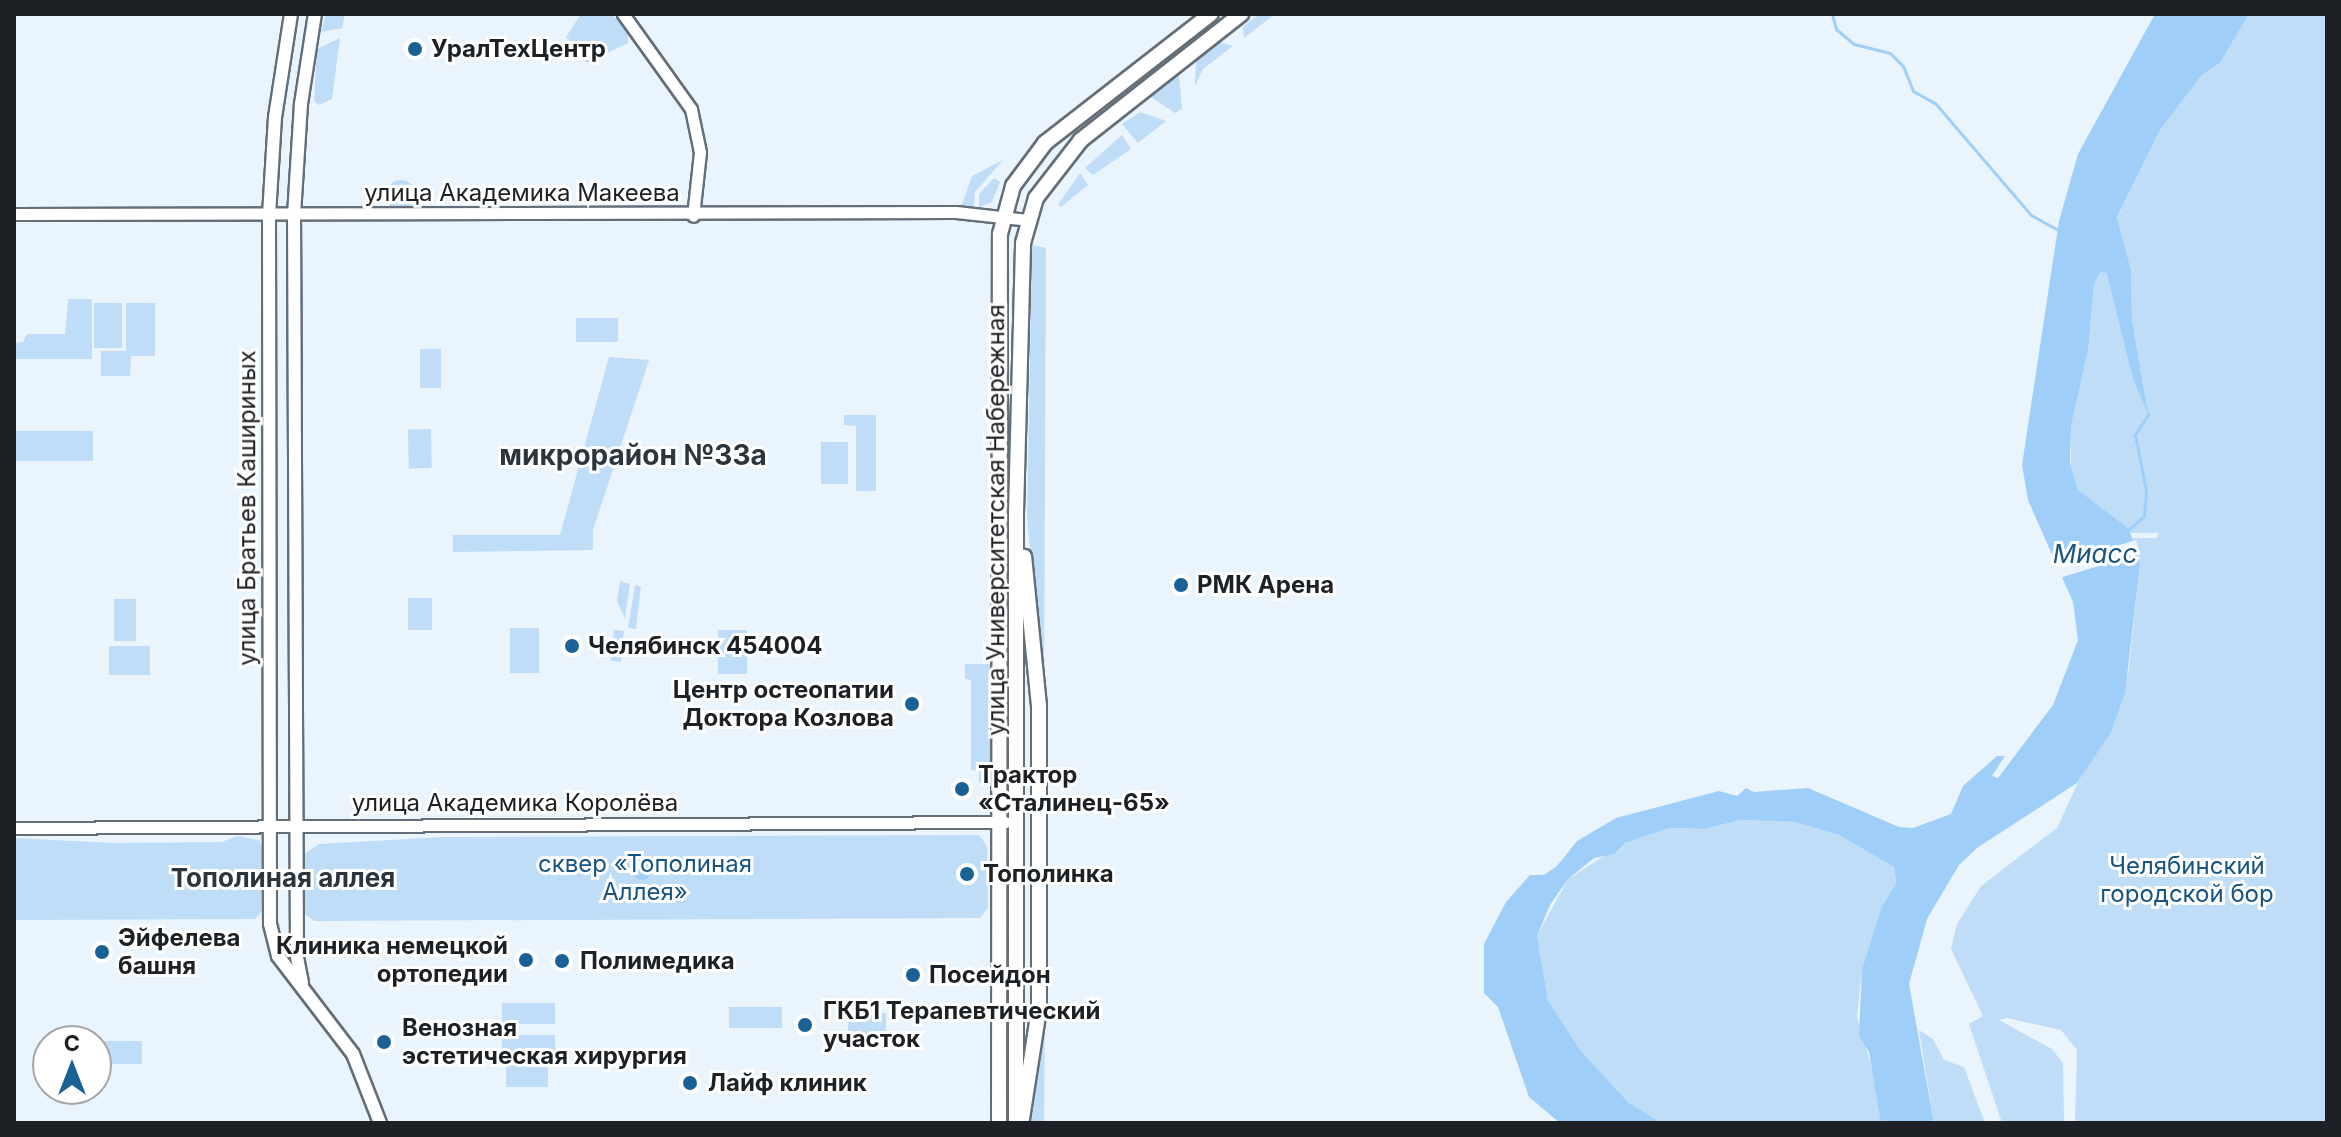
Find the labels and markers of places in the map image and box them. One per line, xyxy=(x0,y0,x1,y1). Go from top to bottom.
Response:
place label: УралТехЦентр xyxy=(431,35,606,63)
marker: УралТехЦентр xyxy=(406,40,424,58)
place label: РМК Арена xyxy=(1197,571,1334,599)
marker: РМК Арена xyxy=(1172,576,1190,594)
place label: Челябинск 454004 xyxy=(588,632,822,660)
marker: Челябинск 454004 xyxy=(563,637,581,655)
place label: Центр остеопатии Доктора Козлова xyxy=(673,676,894,732)
marker: Центр остеопатии Доктора Козлова xyxy=(901,693,923,715)
place label: Трактор «Сталинец-65» xyxy=(978,761,1170,817)
marker: Трактор «Сталинец-65» xyxy=(953,780,971,798)
place label: Тополинка xyxy=(983,860,1114,888)
marker: Тополинка xyxy=(958,865,976,883)
place label: Эйфелева башня xyxy=(118,924,240,980)
place label: Клиника немецкой ортопедии xyxy=(276,932,508,988)
marker: Эйфелева башня xyxy=(93,943,111,961)
place label: Полимедика xyxy=(580,947,735,975)
marker: Клиника немецкой ортопедии xyxy=(515,949,537,971)
marker: Полимедика xyxy=(551,950,573,972)
place label: Посейдон xyxy=(929,961,1051,989)
marker: Посейдон xyxy=(904,966,922,984)
place label: ГКБ1 Терапевтический участок xyxy=(823,997,1100,1053)
place label: Венозная эстетическая хирургия xyxy=(402,1014,687,1070)
marker: ГКБ1 Терапевтический участок xyxy=(794,1014,816,1036)
marker: Венозная эстетическая хирургия xyxy=(373,1031,395,1053)
place label: Лайф клиник xyxy=(708,1069,867,1097)
marker: Лайф клиник xyxy=(679,1072,701,1094)

